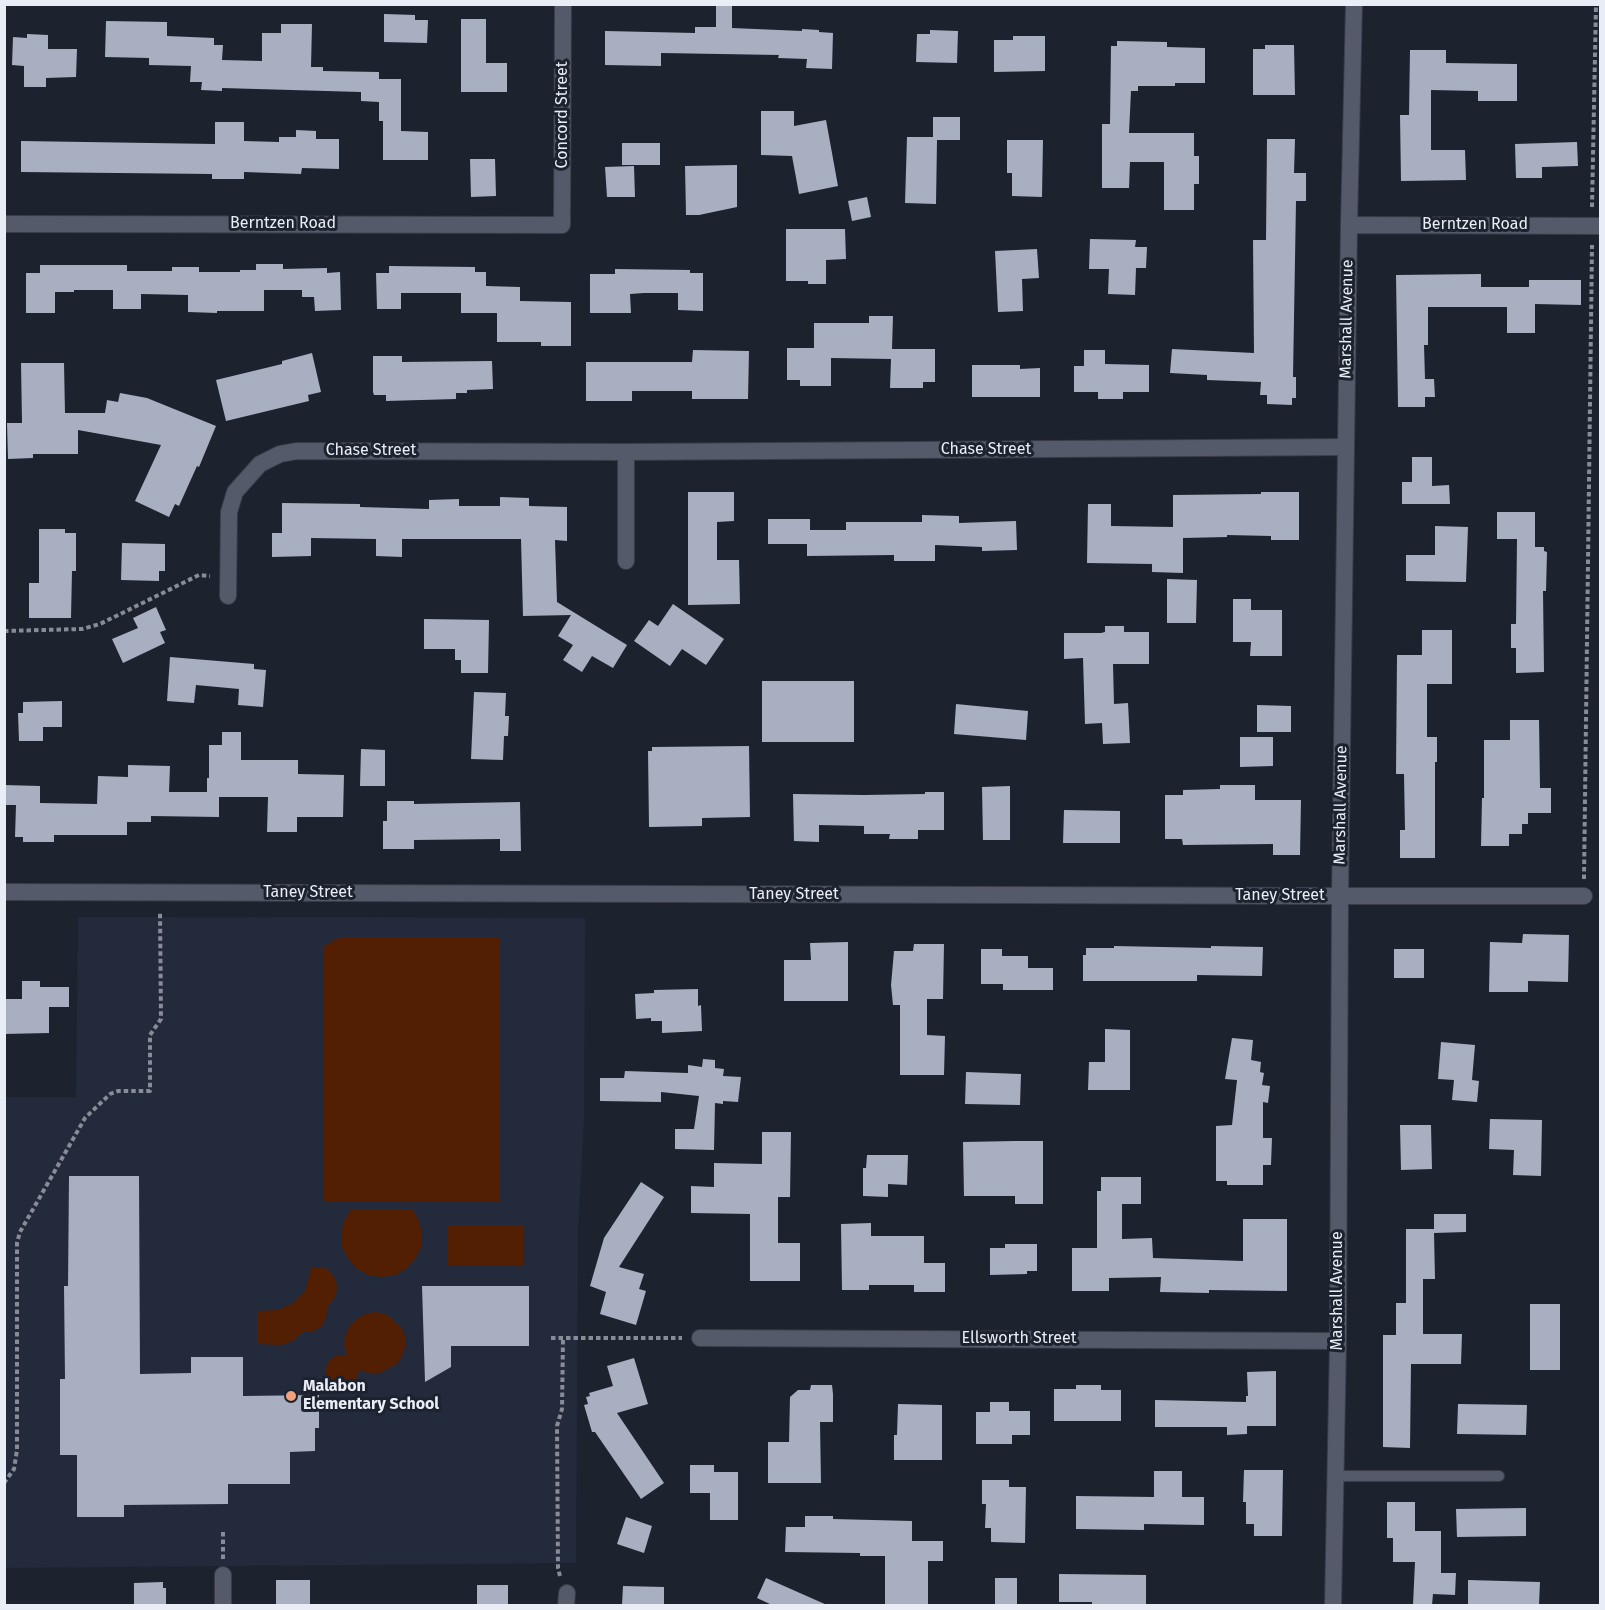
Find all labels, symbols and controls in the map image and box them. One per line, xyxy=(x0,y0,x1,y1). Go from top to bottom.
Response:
street label: Concord Street xyxy=(553,62,573,168)
street label: Berntzen Road xyxy=(230,214,336,234)
street label: Berntzen Road xyxy=(1422,215,1528,235)
street label: Marshall Avenue xyxy=(1336,259,1358,379)
street label: Chase Street xyxy=(941,440,1031,460)
street label: Chase Street xyxy=(326,441,416,461)
street label: Marshall Avenue xyxy=(1330,745,1352,865)
street label: Taney Street xyxy=(263,883,353,903)
street label: Taney Street xyxy=(749,885,839,905)
street label: Taney Street xyxy=(1235,886,1325,906)
street label: Marshall Avenue xyxy=(1328,1231,1348,1351)
street label: Ellsworth Street xyxy=(962,1329,1076,1349)
place label: Malabon Elementary School xyxy=(303,1377,439,1415)
marker: Malabon Elementary School xyxy=(284,1389,298,1403)

